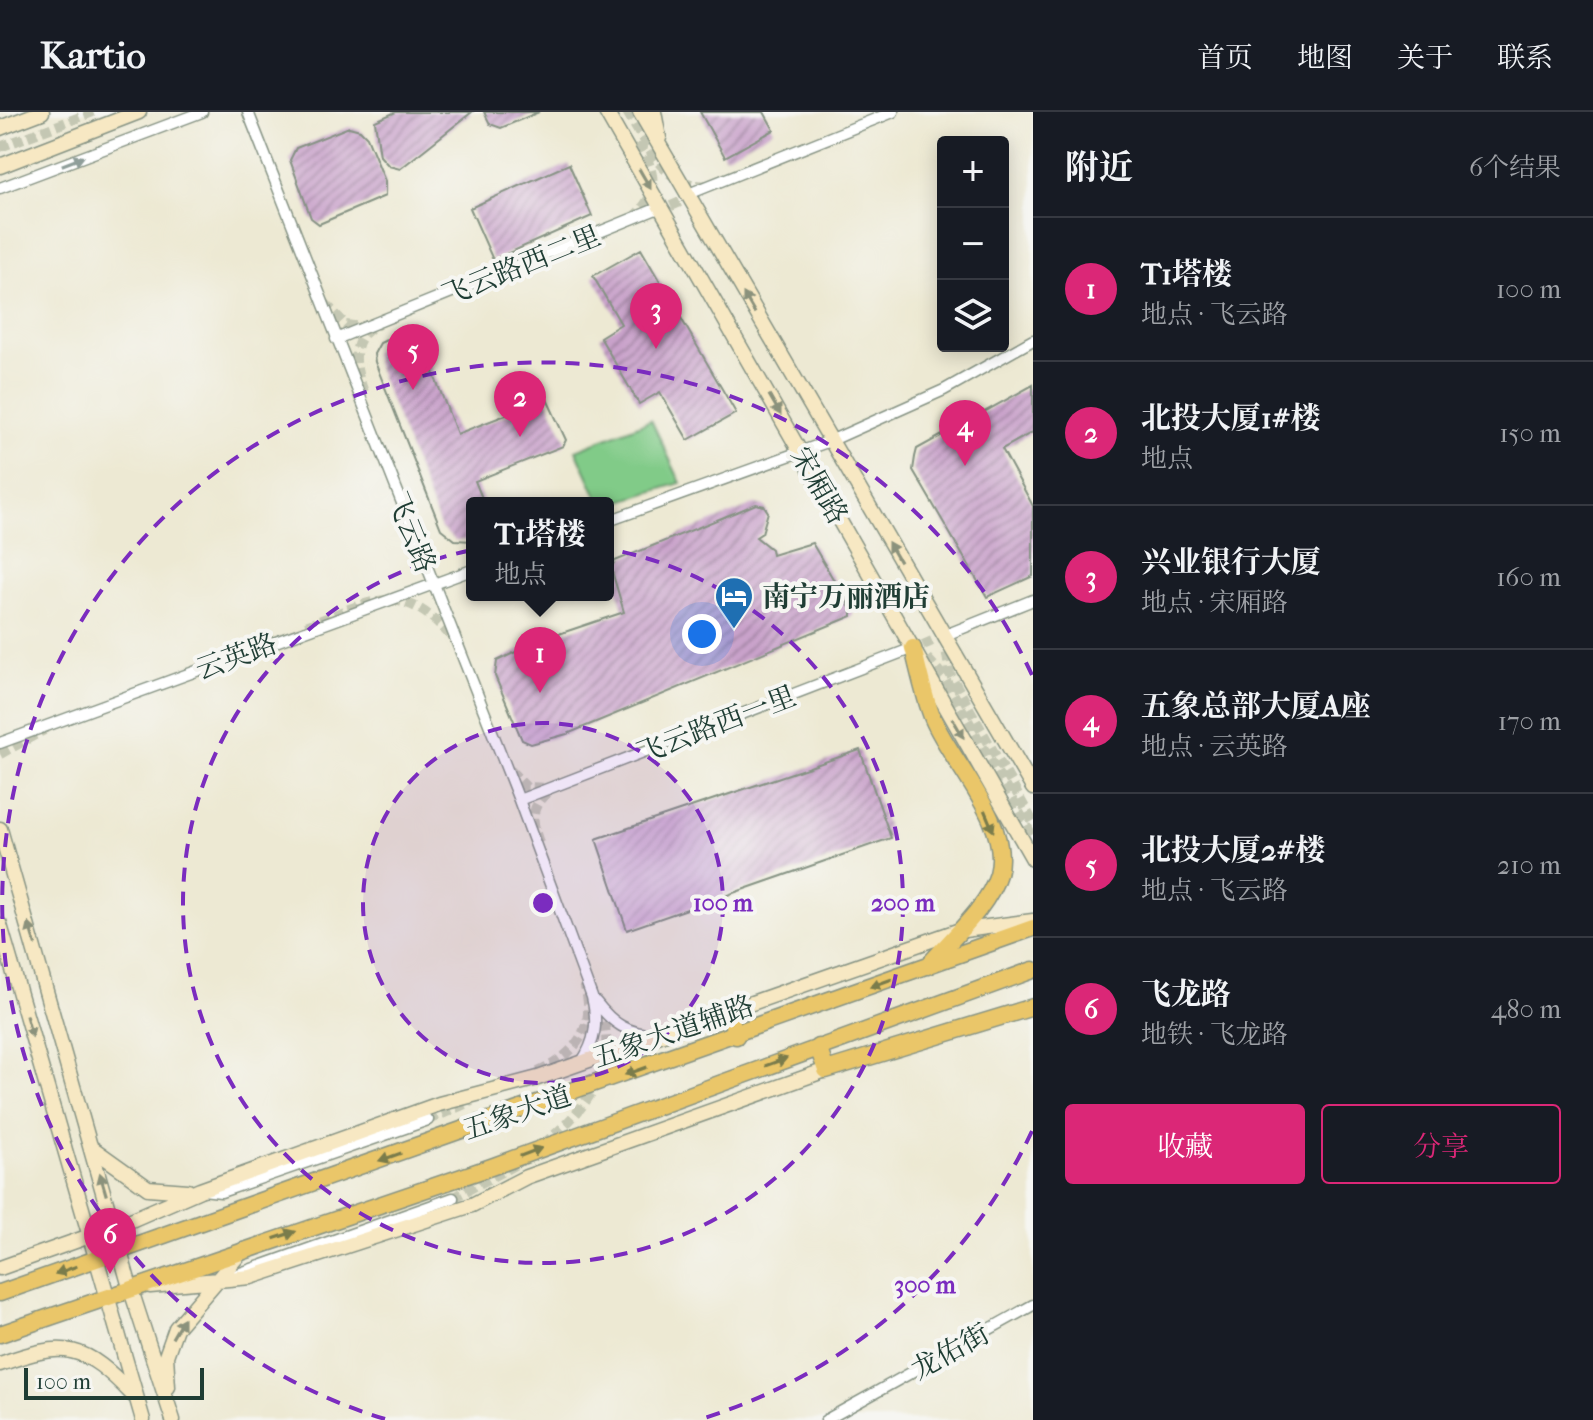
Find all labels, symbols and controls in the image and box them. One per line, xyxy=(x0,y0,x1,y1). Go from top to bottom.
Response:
text: Kartio xyxy=(40,33,146,78)
text: 首页 xyxy=(1197,41,1253,74)
text: 地图 xyxy=(1297,41,1353,74)
text: 关于 xyxy=(1397,41,1453,74)
text: 联系 xyxy=(1497,41,1553,74)
map controls xyxy=(937,136,1009,352)
button: + xyxy=(937,136,1009,208)
text: 附近 xyxy=(1065,148,1133,188)
text: 6个结果 xyxy=(1469,152,1561,183)
one-way arrow xyxy=(61,154,85,167)
one-way arrow xyxy=(638,168,652,190)
button: − xyxy=(937,208,1009,280)
street label: 飞云路西二里 xyxy=(437,219,605,312)
text: T1塔楼 xyxy=(1141,257,1232,292)
text: 1 xyxy=(1086,274,1096,305)
text: 100 m xyxy=(1496,274,1561,305)
button: layers xyxy=(937,280,1009,352)
pin: 3 xyxy=(630,283,682,349)
one-way arrow xyxy=(742,292,756,314)
text: 地点 · 飞云路 xyxy=(1141,299,1287,330)
pin: 5 xyxy=(387,324,439,390)
pin: 2 xyxy=(494,371,546,437)
one-way arrow xyxy=(767,394,781,416)
pin: 4 xyxy=(939,400,991,466)
text: 北投大厦1#楼 xyxy=(1141,401,1321,436)
text: 2 xyxy=(1084,418,1098,449)
text: 150 m xyxy=(1499,418,1561,449)
street label: 宋厢路 xyxy=(784,441,855,530)
text: 地点 xyxy=(1141,443,1193,474)
street label: 飞云路 xyxy=(381,487,443,577)
popup xyxy=(466,497,614,601)
text: T1塔楼 xyxy=(495,517,585,552)
one-way arrow xyxy=(887,540,901,563)
text: 兴业银行大厦 xyxy=(1141,545,1321,580)
text: 地点 xyxy=(495,559,547,590)
text: 3 xyxy=(1086,562,1096,593)
text: 160 m xyxy=(1496,562,1561,593)
hotel icon: 南宁万丽酒店 xyxy=(713,575,755,630)
place label: 南宁万丽酒店 xyxy=(762,580,930,613)
text: 地点 · 宋厢路 xyxy=(1141,587,1287,618)
your location xyxy=(682,614,722,654)
street label: 云英路 xyxy=(191,627,281,686)
pin: 1 xyxy=(514,627,566,693)
street label: 飞云路西一里 xyxy=(632,679,801,770)
text: 五象总部大厦A座 xyxy=(1141,689,1370,724)
text: 4 xyxy=(1083,706,1099,737)
text: 170 m xyxy=(1498,706,1561,737)
one-way arrow xyxy=(951,717,965,739)
text: 地点 · 云英路 xyxy=(1141,731,1287,762)
one-way arrow xyxy=(983,809,996,832)
text: 北投大厦2#楼 xyxy=(1141,833,1325,868)
text: 5 xyxy=(1085,850,1097,881)
text: 210 m xyxy=(1497,850,1561,881)
text: 地点 · 飞云路 xyxy=(1141,875,1287,906)
centre of rings xyxy=(529,889,557,917)
text: 100 m xyxy=(693,889,754,917)
text: 200 m xyxy=(871,889,936,917)
one-way arrow xyxy=(25,922,38,946)
text: 飞龙路 xyxy=(1141,977,1231,1012)
one-way arrow xyxy=(868,978,892,990)
street label: 五象大道辅路 xyxy=(588,989,758,1074)
text: 6 xyxy=(1084,994,1098,1025)
text: 480 m xyxy=(1491,994,1561,1025)
one-way arrow xyxy=(23,1015,36,1039)
text: 地铁 · 飞龙路 xyxy=(1141,1019,1287,1050)
one-way arrow xyxy=(764,1056,788,1068)
one-way arrow xyxy=(624,1065,648,1077)
street label: 五象大道 xyxy=(459,1079,575,1146)
button: 收藏 xyxy=(1065,1104,1305,1184)
button: 分享 xyxy=(1321,1104,1561,1184)
one-way arrow xyxy=(520,1145,544,1158)
one-way arrow xyxy=(378,1151,402,1163)
one-way arrow xyxy=(96,1172,109,1196)
pin: 6 xyxy=(84,1208,136,1274)
one-way arrow xyxy=(274,1229,298,1241)
one-way arrow xyxy=(53,1264,77,1276)
text: 300 m xyxy=(894,1271,957,1299)
one-way arrow xyxy=(171,1317,185,1339)
street label: 龙佑街 xyxy=(906,1317,995,1386)
scale bar xyxy=(24,1364,204,1400)
text: 100 m xyxy=(36,1369,91,1395)

